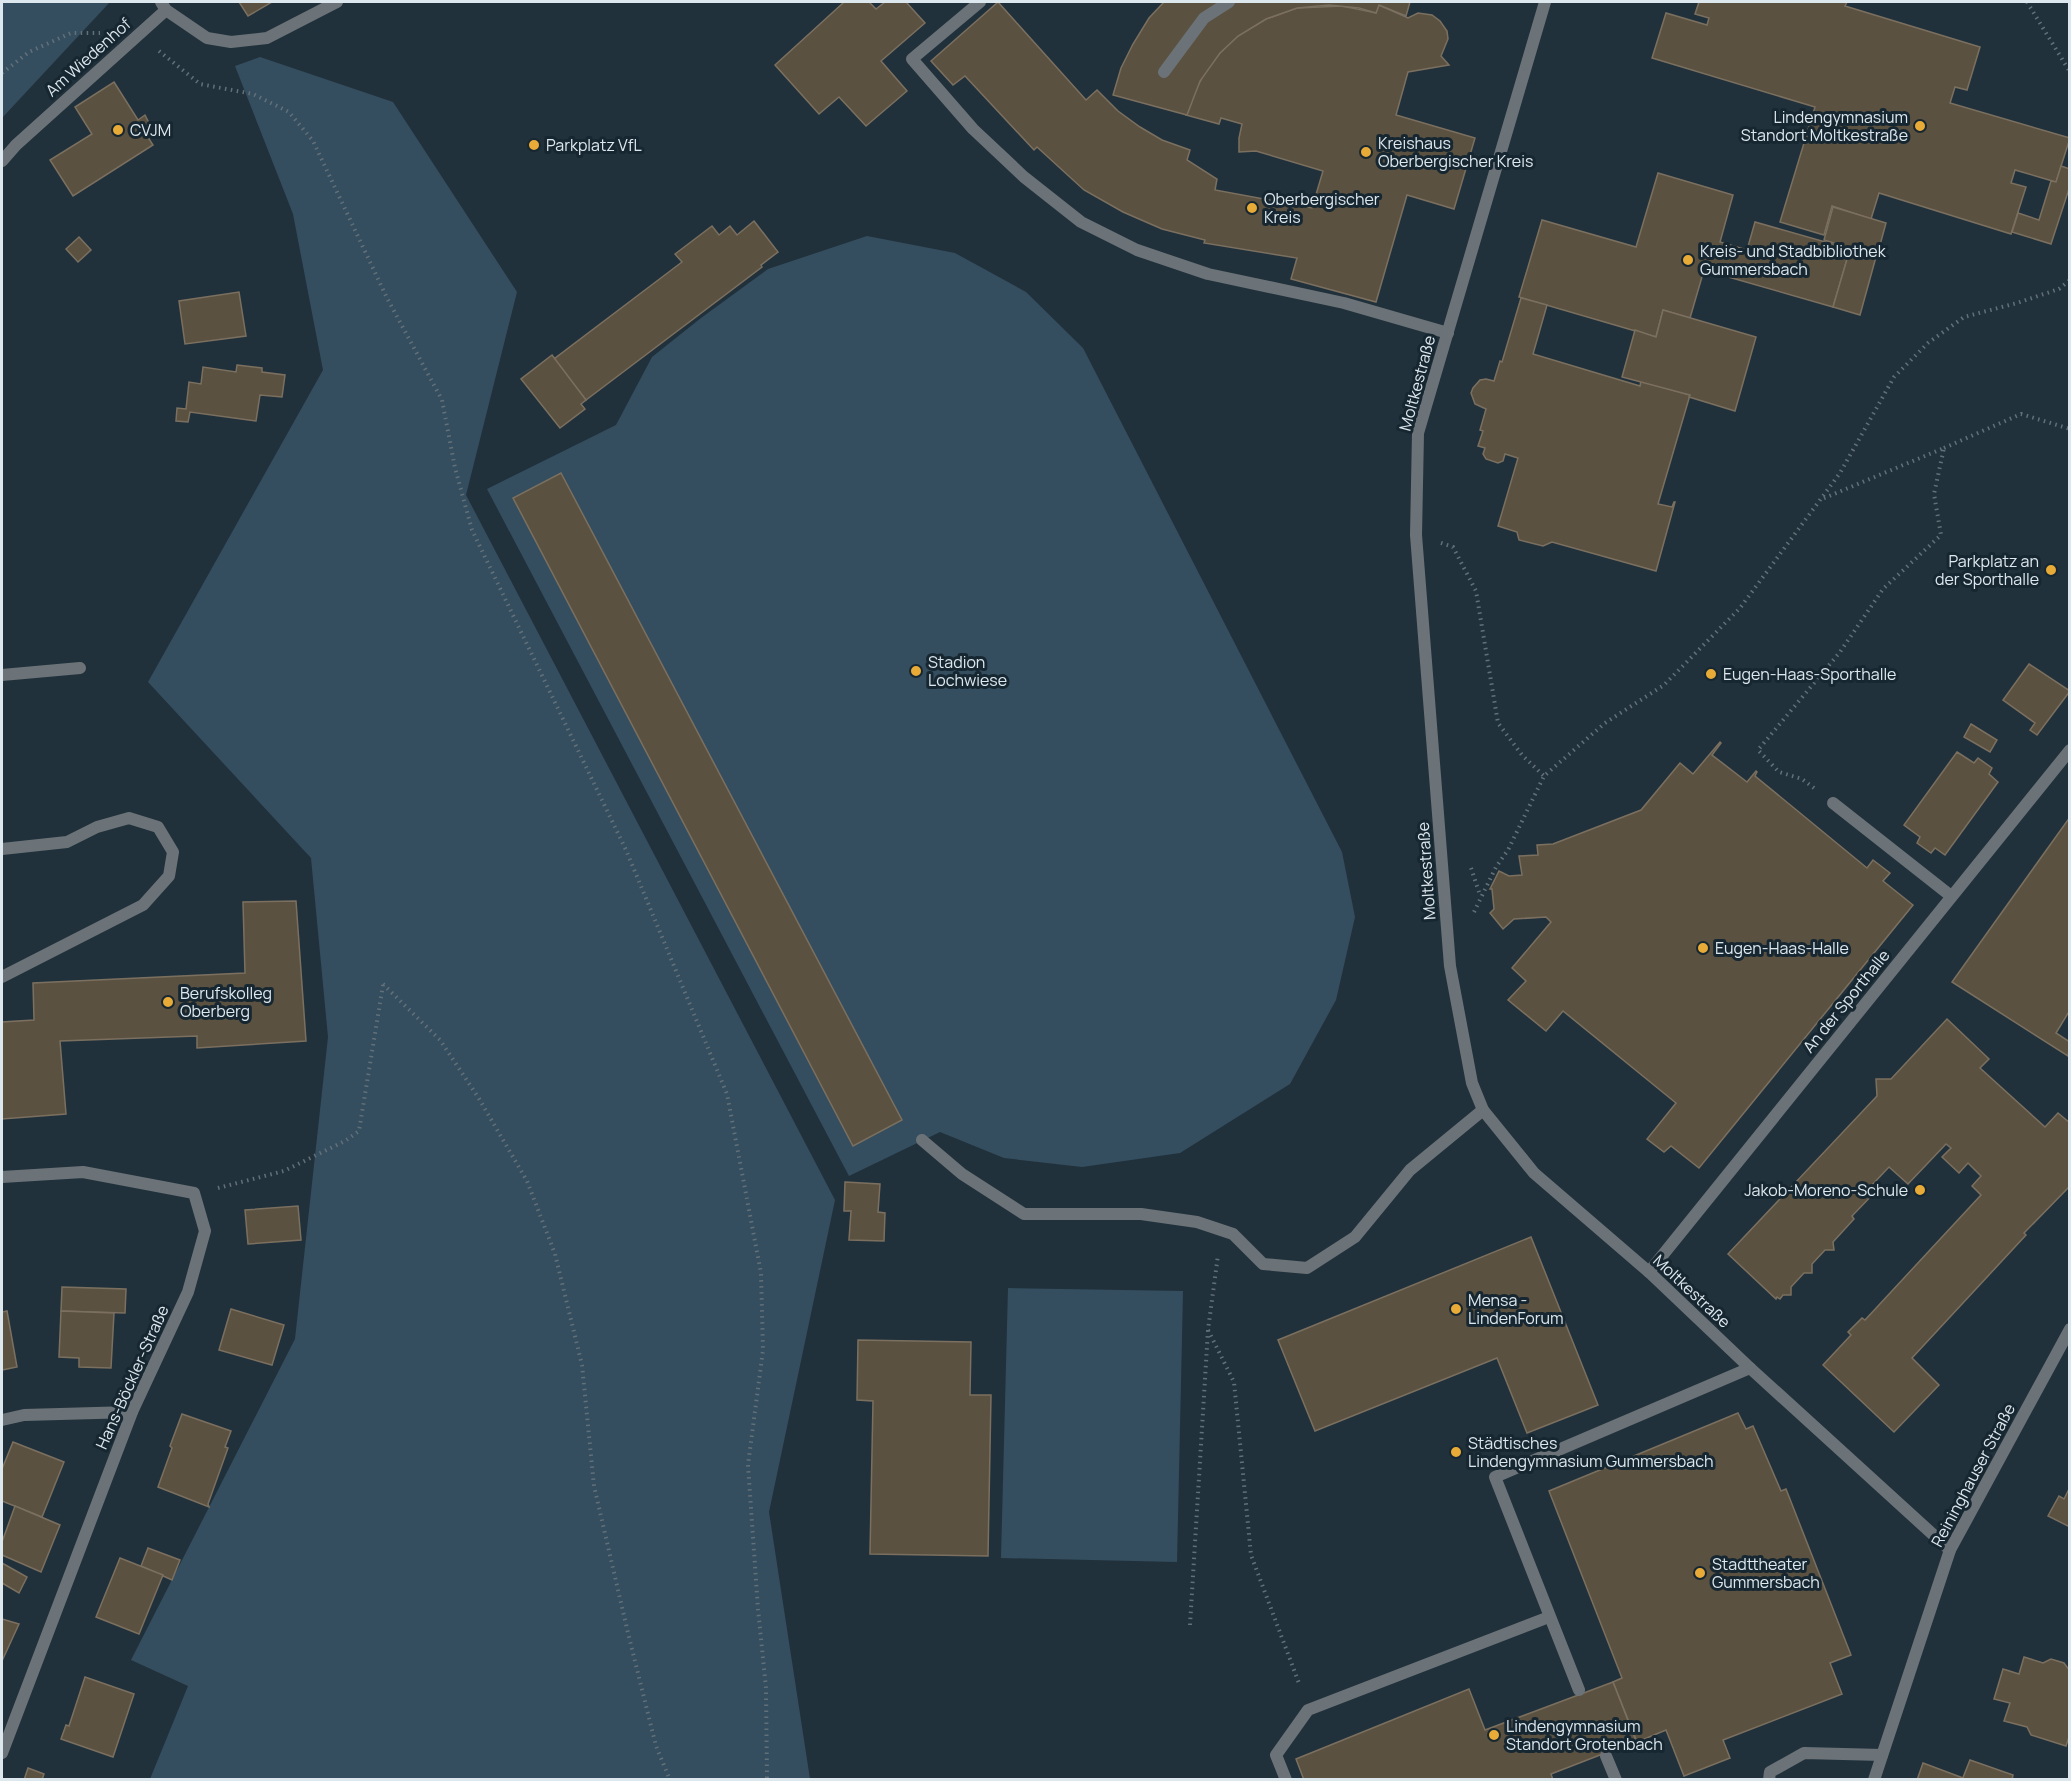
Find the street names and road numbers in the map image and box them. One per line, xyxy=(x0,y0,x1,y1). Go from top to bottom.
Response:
street label: Am Wiedenhof xyxy=(41,13,136,101)
street label: Moltkestraße xyxy=(1394,333,1440,433)
street label: Moltkestraße xyxy=(1412,821,1440,921)
street label: An der Sporthalle xyxy=(1798,945,1894,1057)
street label: Moltkestraße xyxy=(1649,1249,1735,1333)
street label: Hans-Böckler-Straße xyxy=(90,1301,174,1453)
street label: Reininghauser Straße xyxy=(1926,1399,2020,1551)

